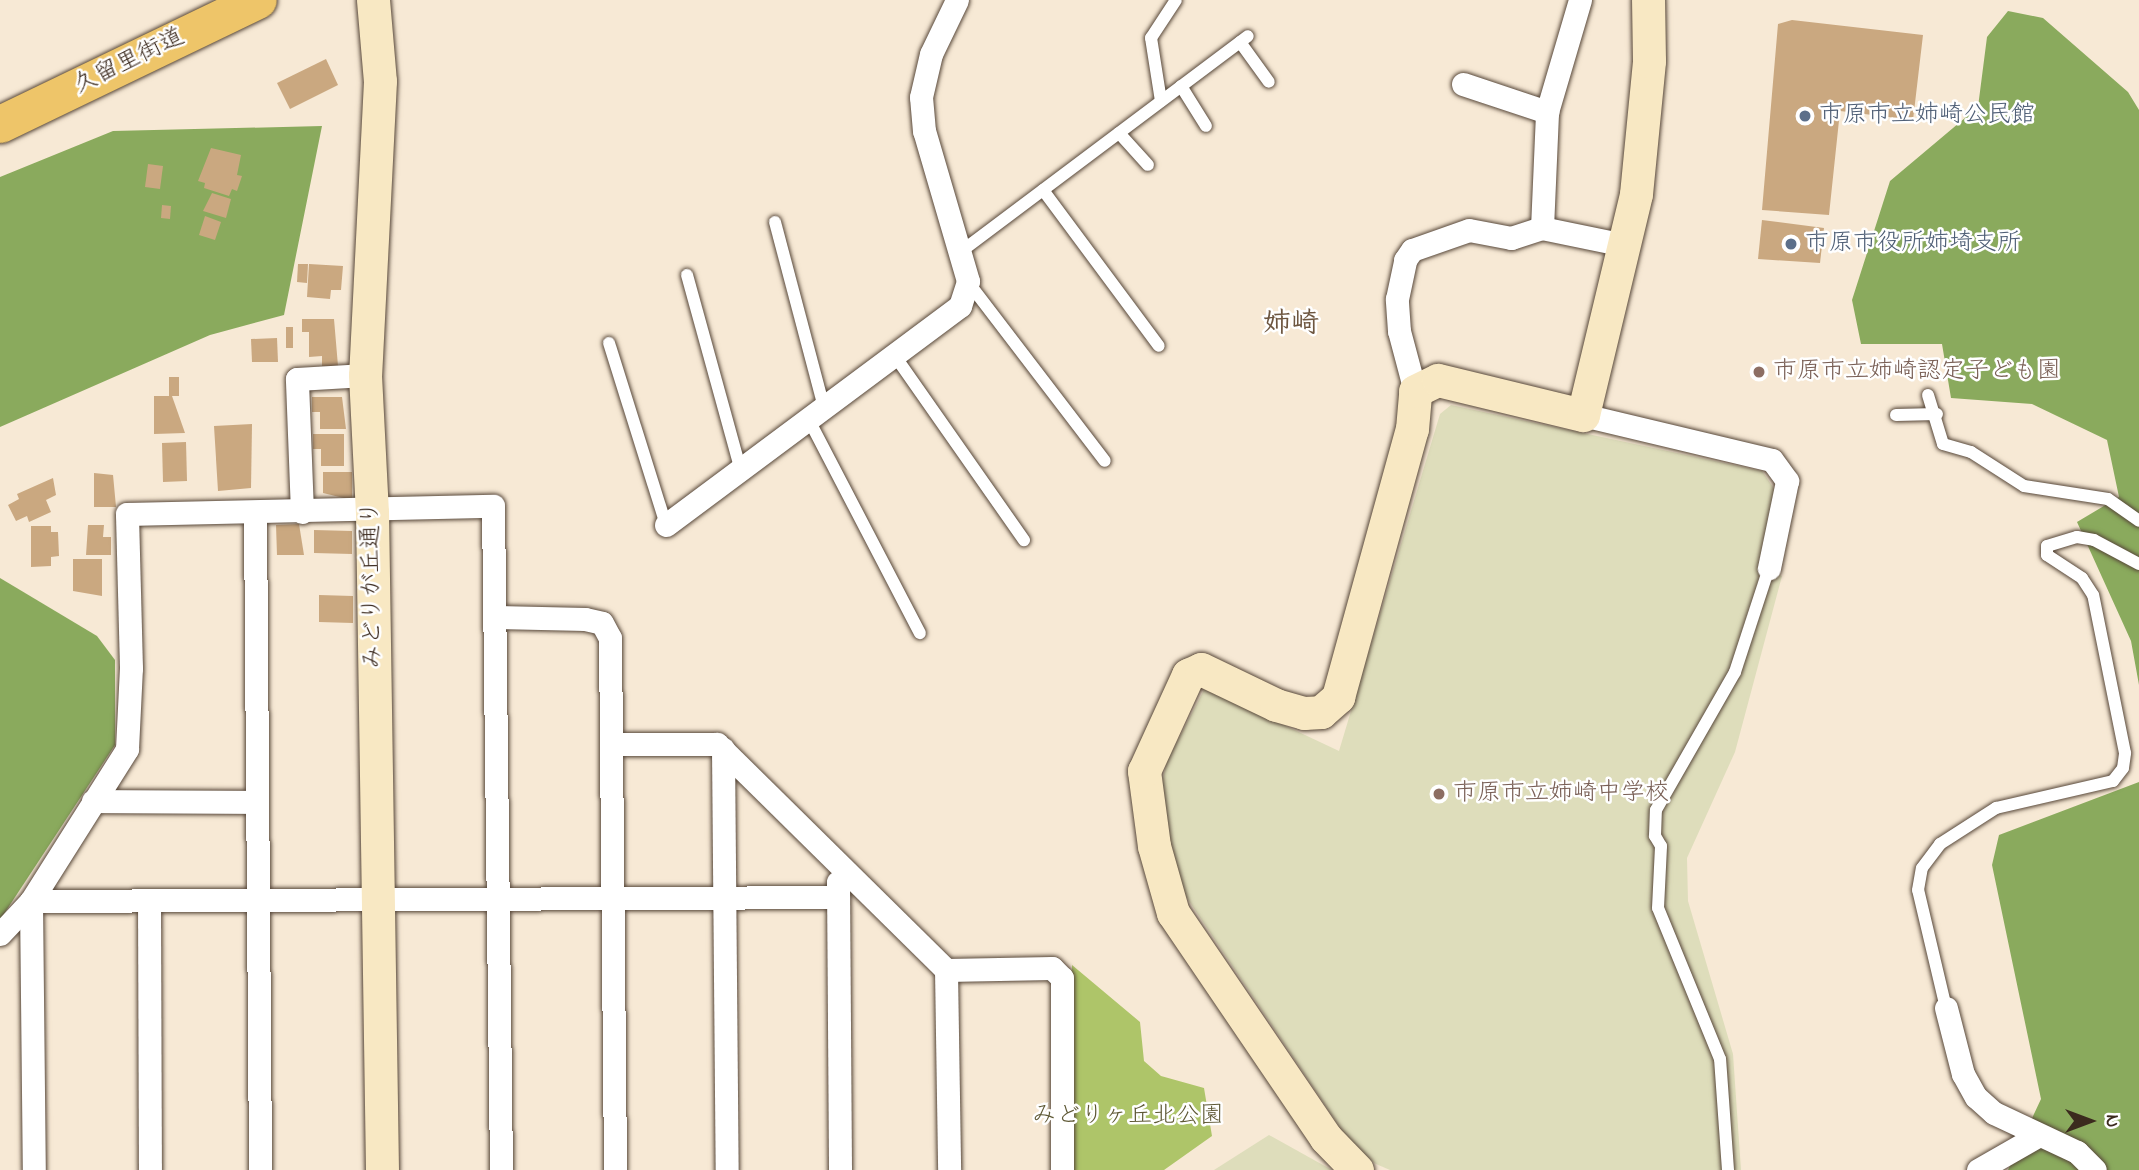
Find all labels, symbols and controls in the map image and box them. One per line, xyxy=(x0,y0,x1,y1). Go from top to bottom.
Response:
street label: 久留里街道 xyxy=(69,23,189,101)
place label: 市原市立姉崎公民館 xyxy=(1819,102,2035,130)
marker: 市原市立姉崎公民館 xyxy=(1797,108,1813,124)
place label: 市原市役所姉埼支所 xyxy=(1805,230,2021,258)
marker: 市原市役所姉埼支所 xyxy=(1783,236,1799,252)
district label: 姉崎 xyxy=(1263,308,1319,342)
place label: 市原市立姉崎認定子ども園 xyxy=(1773,358,2061,386)
marker: 市原市立姉崎認定子ども園 xyxy=(1751,364,1767,380)
street label: みどりが丘通り xyxy=(357,501,389,669)
place label: 市原市立姉崎中学校 xyxy=(1453,780,1669,808)
marker: 市原市立姉崎中学校 xyxy=(1431,786,1447,802)
north arrow xyxy=(2055,1086,2125,1156)
park label: みどりヶ丘北公園 xyxy=(1032,1103,1224,1131)
text: N xyxy=(2098,1115,2125,1127)

